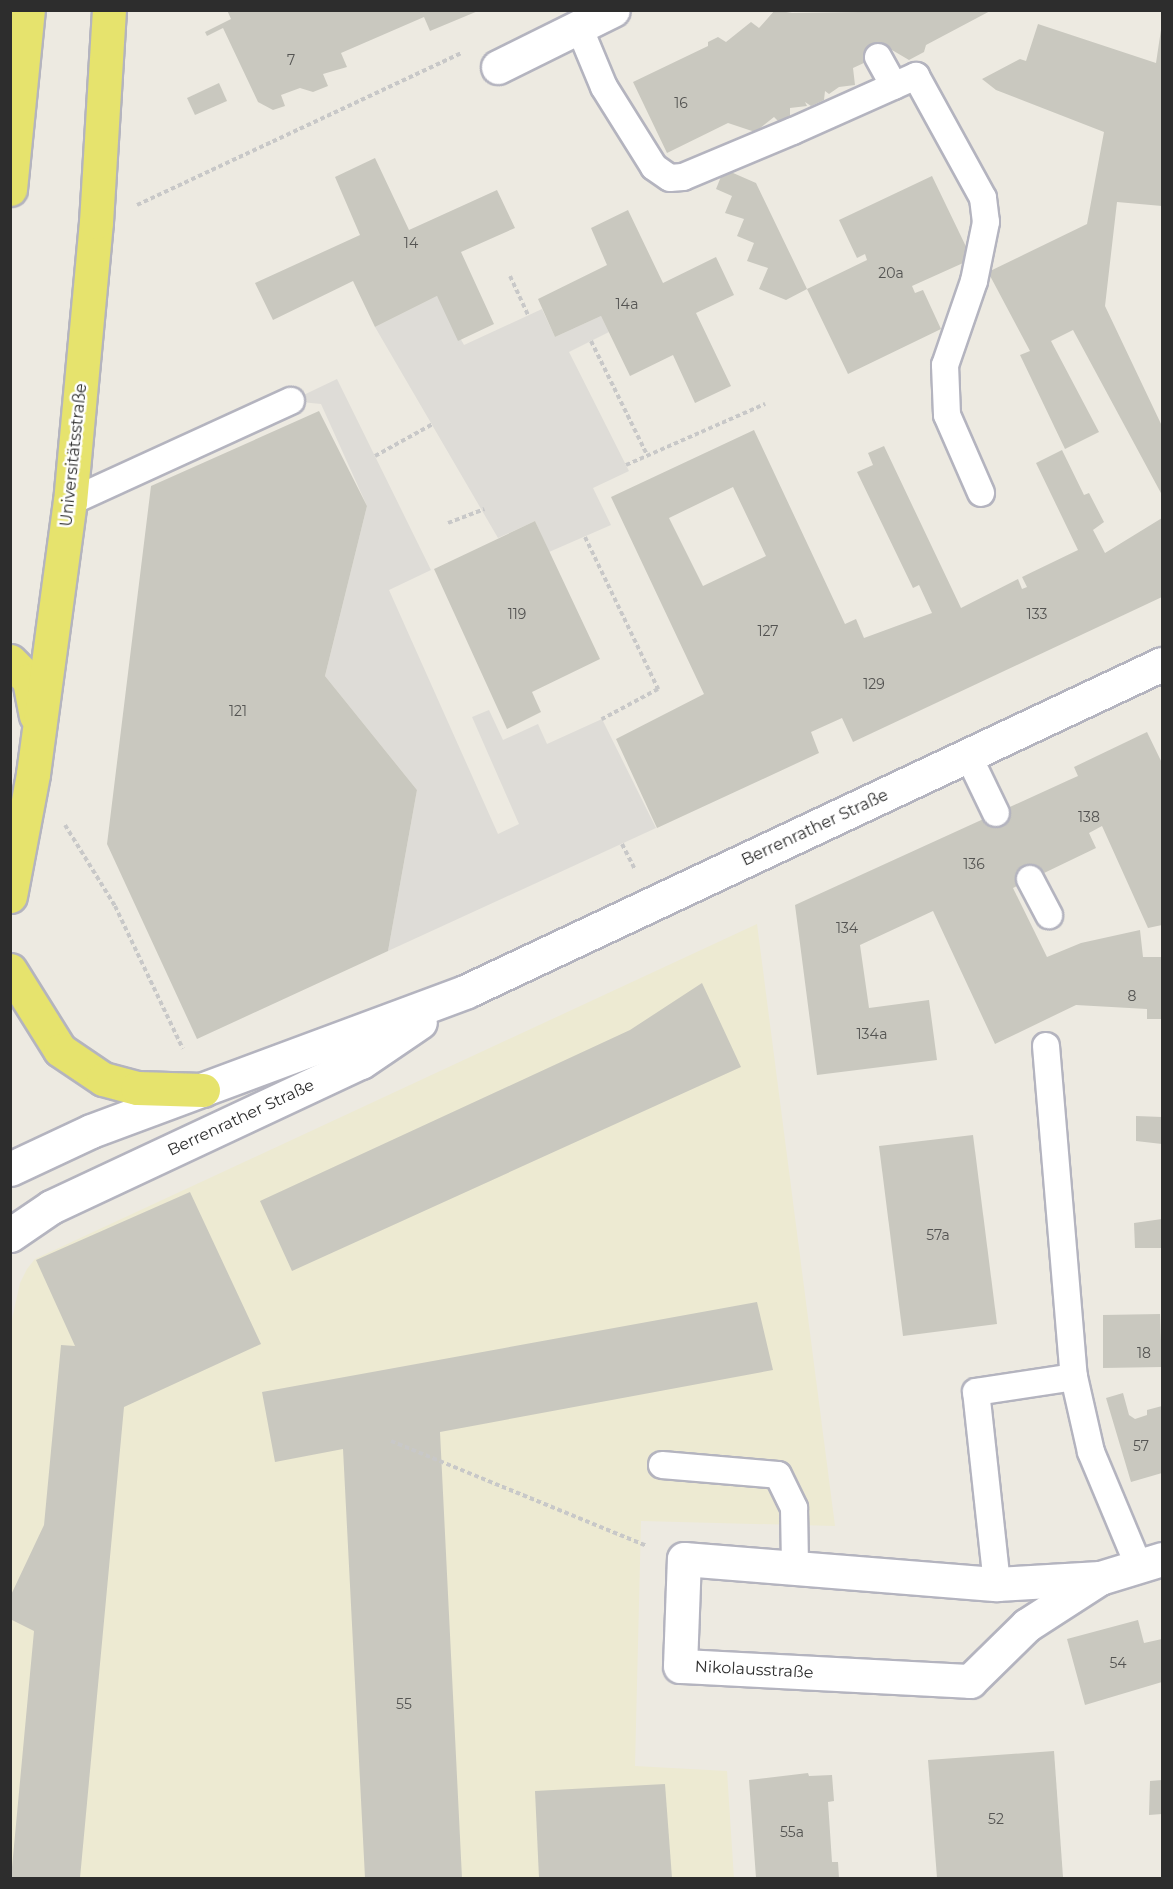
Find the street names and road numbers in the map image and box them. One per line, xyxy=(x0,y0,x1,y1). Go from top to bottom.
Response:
street label: Universitätsstraße xyxy=(57,382,91,528)
street label: Berrenrather Straße xyxy=(739,786,891,870)
street label: Berrenrather Straße xyxy=(165,1076,317,1160)
street label: Nikolausstraße xyxy=(694,1657,814,1683)

